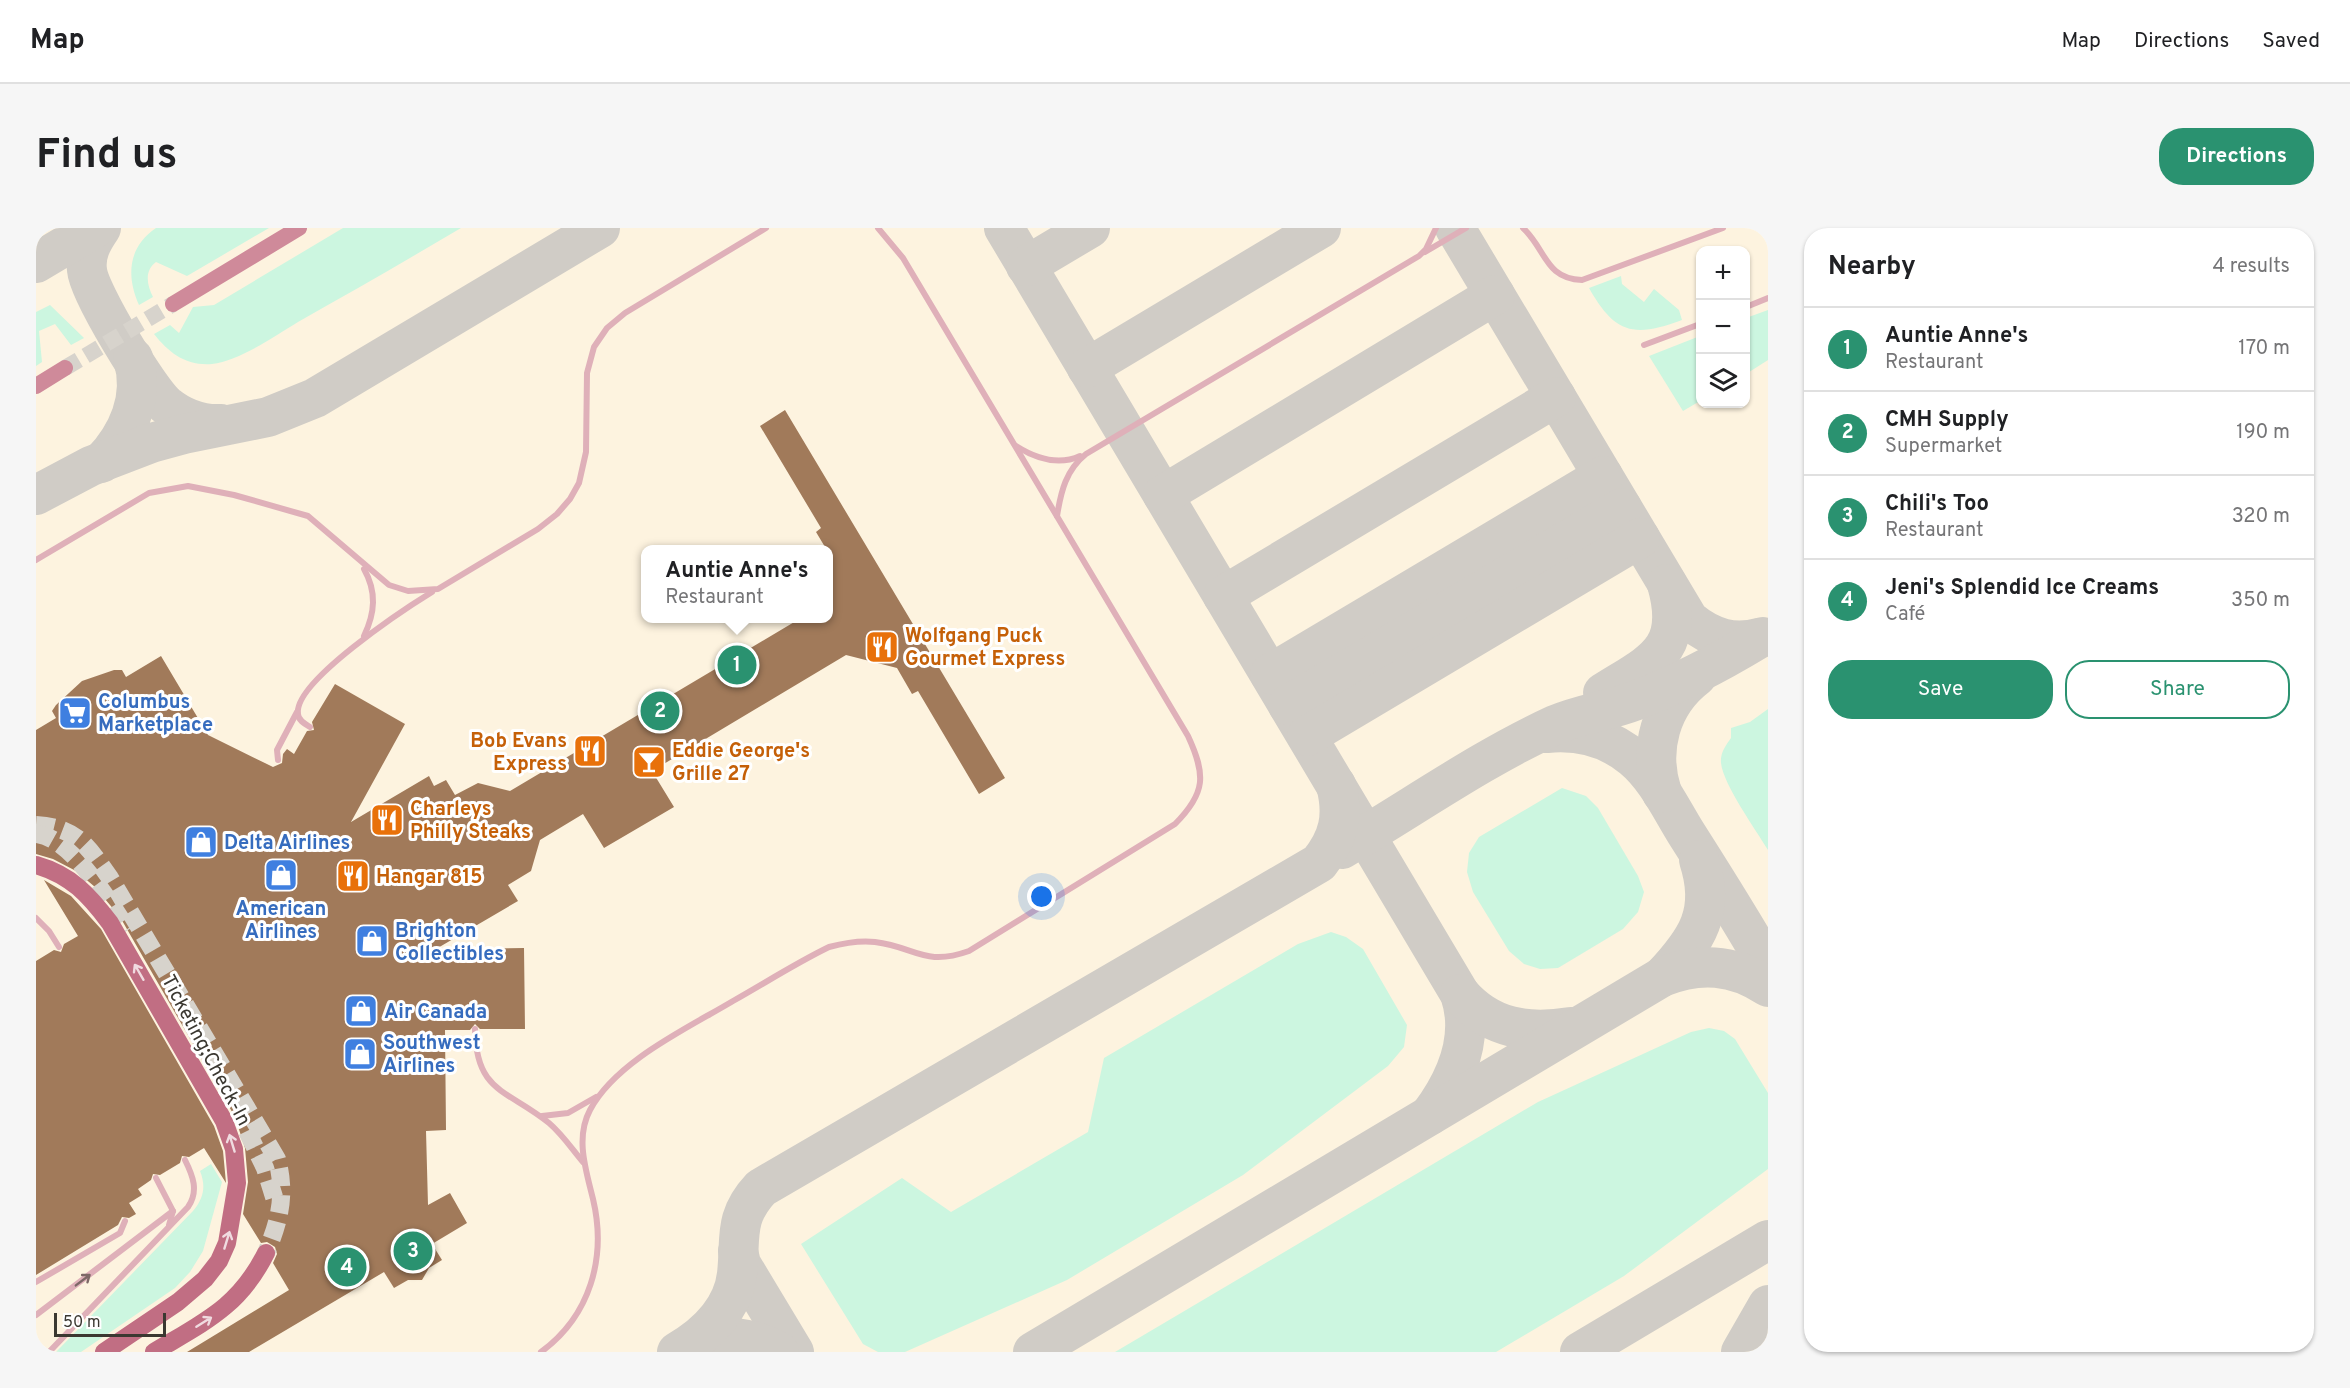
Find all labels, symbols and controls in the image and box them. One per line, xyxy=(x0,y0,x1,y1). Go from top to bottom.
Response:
text: Map xyxy=(30,23,85,59)
text: Map xyxy=(2061,28,2101,55)
text: Directions xyxy=(2134,28,2229,55)
text: Saved xyxy=(2262,28,2320,55)
button: Directions xyxy=(2159,128,2314,185)
text: Find us xyxy=(36,130,177,183)
map controls xyxy=(1696,246,1750,408)
button: + xyxy=(1696,246,1750,300)
text: Nearby xyxy=(1828,251,1916,284)
text: 4 results xyxy=(2213,254,2290,280)
button: − xyxy=(1696,300,1750,354)
text: Auntie Anne's xyxy=(1885,323,2028,350)
text: 1 xyxy=(1844,336,1852,362)
text: 170 m xyxy=(2238,336,2290,362)
text: Restaurant xyxy=(1885,350,1984,376)
button: layers xyxy=(1696,354,1750,408)
text: CMH Supply xyxy=(1885,407,2009,434)
text: 2 xyxy=(1841,420,1854,446)
text: 190 m xyxy=(2236,420,2290,446)
text: Supermarket xyxy=(1885,434,2002,460)
text: Chili's Too xyxy=(1885,491,1989,518)
text: 3 xyxy=(1842,504,1854,530)
text: 320 m xyxy=(2232,504,2290,530)
text: Restaurant xyxy=(1885,518,1984,544)
popup xyxy=(641,545,833,623)
text: Auntie Anne's xyxy=(665,558,809,585)
text: Jeni's Splendid Ice Creams xyxy=(1885,575,2159,602)
text: Restaurant xyxy=(665,585,764,611)
text: 4 xyxy=(1841,588,1854,614)
text: 350 m xyxy=(2231,588,2290,614)
text: Café xyxy=(1885,602,1925,628)
place label: Wolfgang Puck Gourmet Express xyxy=(905,624,1065,673)
restaurant icon: Wolfgang Puck Gourmet Express xyxy=(864,629,900,665)
pin: 1 xyxy=(718,642,756,688)
button: Save xyxy=(1828,660,2053,719)
button: Share xyxy=(2065,660,2290,719)
pin: 2 xyxy=(640,688,680,734)
place label: Columbus Marketplace xyxy=(98,690,213,739)
supermarket icon: Columbus Marketplace xyxy=(57,695,93,731)
place label: Bob Evans Express xyxy=(470,729,567,778)
restaurant icon: Bob Evans Express xyxy=(572,733,608,769)
place label: Eddie George's Grille 27 xyxy=(672,739,810,788)
bar icon: Eddie George's Grille 27 xyxy=(631,744,667,780)
place label: Charleys Philly Steaks xyxy=(410,797,531,846)
restaurant icon: Charleys Philly Steaks xyxy=(369,802,405,838)
shop icon: Delta Airlines xyxy=(183,824,219,860)
place label: Delta Airlines xyxy=(224,831,350,857)
shop icon: American Airlines xyxy=(263,857,299,893)
restaurant icon: Hangar 815 xyxy=(335,858,371,894)
place label: Hangar 815 xyxy=(376,865,483,891)
your location xyxy=(1027,882,1056,911)
place label: American Airlines xyxy=(236,897,326,946)
place label: Brighton Collectibles xyxy=(395,919,504,968)
shop icon: Brighton Collectibles xyxy=(354,923,390,959)
one-way arrow xyxy=(133,964,145,981)
street label: Ticketing;Check-In xyxy=(154,971,256,1131)
shop icon: Air Canada xyxy=(343,993,379,1029)
place label: Air Canada xyxy=(384,1000,487,1026)
place label: Southwest Airlines xyxy=(383,1031,481,1080)
shop icon: Southwest Airlines xyxy=(342,1036,378,1072)
one-way arrow xyxy=(225,1134,236,1153)
pin: 3 xyxy=(394,1228,433,1274)
one-way arrow xyxy=(222,1231,233,1250)
pin: 4 xyxy=(328,1244,366,1290)
one-way arrow xyxy=(74,1274,90,1286)
scale bar xyxy=(54,1310,166,1338)
text: 50 m xyxy=(63,1313,101,1333)
one-way arrow xyxy=(195,1316,212,1328)

